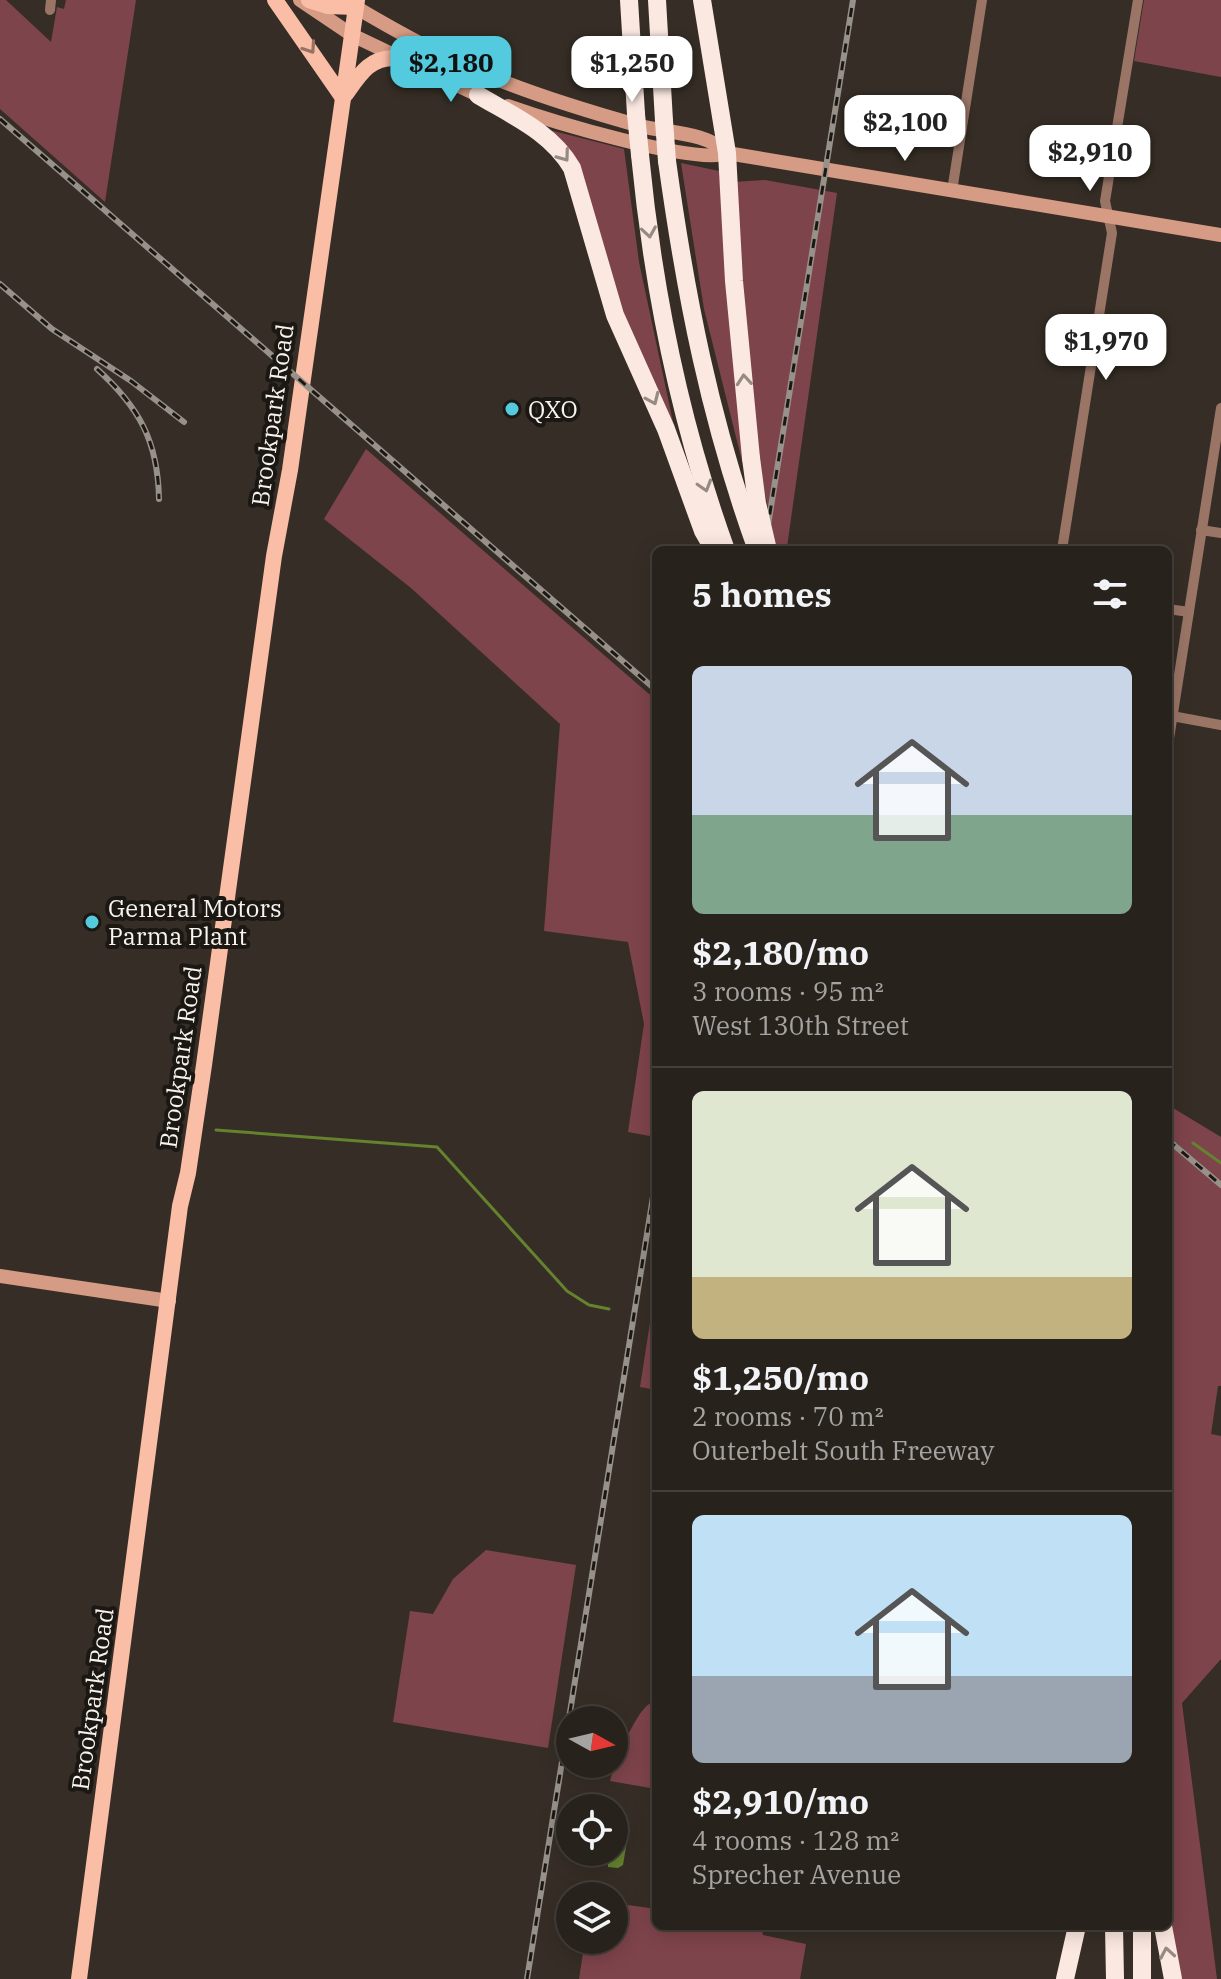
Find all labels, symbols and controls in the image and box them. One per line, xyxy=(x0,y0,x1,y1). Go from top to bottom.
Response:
pin: $2,180 xyxy=(386,36,516,104)
pin: $1,250 xyxy=(567,36,697,104)
one-way arrow xyxy=(300,40,315,54)
text: $2,180 xyxy=(408,45,494,79)
text: $1,250 xyxy=(589,45,675,79)
pin: $2,100 xyxy=(840,95,970,163)
text: $2,100 xyxy=(862,104,948,138)
pin: $2,910 xyxy=(1025,125,1155,193)
text: $2,910 xyxy=(1047,134,1133,168)
one-way arrow xyxy=(554,147,568,162)
one-way arrow xyxy=(640,225,657,239)
pin: $1,970 xyxy=(1041,314,1171,382)
street label: Brookpark Road xyxy=(243,322,301,508)
text: $1,970 xyxy=(1063,323,1149,357)
one-way arrow xyxy=(735,373,752,386)
one-way arrow xyxy=(643,391,659,405)
place label: QXO xyxy=(528,393,578,425)
marker: QXO xyxy=(503,400,521,418)
one-way arrow xyxy=(696,479,712,492)
text: 5 homes xyxy=(692,572,832,616)
icon: filters xyxy=(1088,572,1132,616)
icon: home xyxy=(840,718,984,862)
place label: General Motors Parma Plant xyxy=(108,892,282,952)
marker: General Motors Parma Plant xyxy=(83,913,101,931)
text: $2,180/mo xyxy=(692,930,869,974)
street label: Brookpark Road xyxy=(151,964,209,1150)
text: 3 rooms · 95 m² xyxy=(692,974,884,1008)
text: West 130th Street xyxy=(692,1008,909,1042)
icon: home xyxy=(840,1143,984,1287)
text: $1,250/mo xyxy=(692,1355,869,1399)
text: 2 rooms · 70 m² xyxy=(692,1399,884,1433)
text: Outerbelt South Freeway xyxy=(692,1433,994,1467)
icon: home xyxy=(840,1567,984,1711)
street label: Brookpark Road xyxy=(63,1606,121,1792)
north arrow xyxy=(556,1706,628,1778)
map controls xyxy=(556,1706,628,1954)
text: $2,910/mo xyxy=(692,1779,869,1823)
button: locate xyxy=(556,1794,628,1866)
text: 4 rooms · 128 m² xyxy=(692,1823,899,1857)
text: Sprecher Avenue xyxy=(692,1857,901,1891)
button: layers xyxy=(556,1882,628,1954)
one-way arrow xyxy=(1160,1946,1177,1959)

